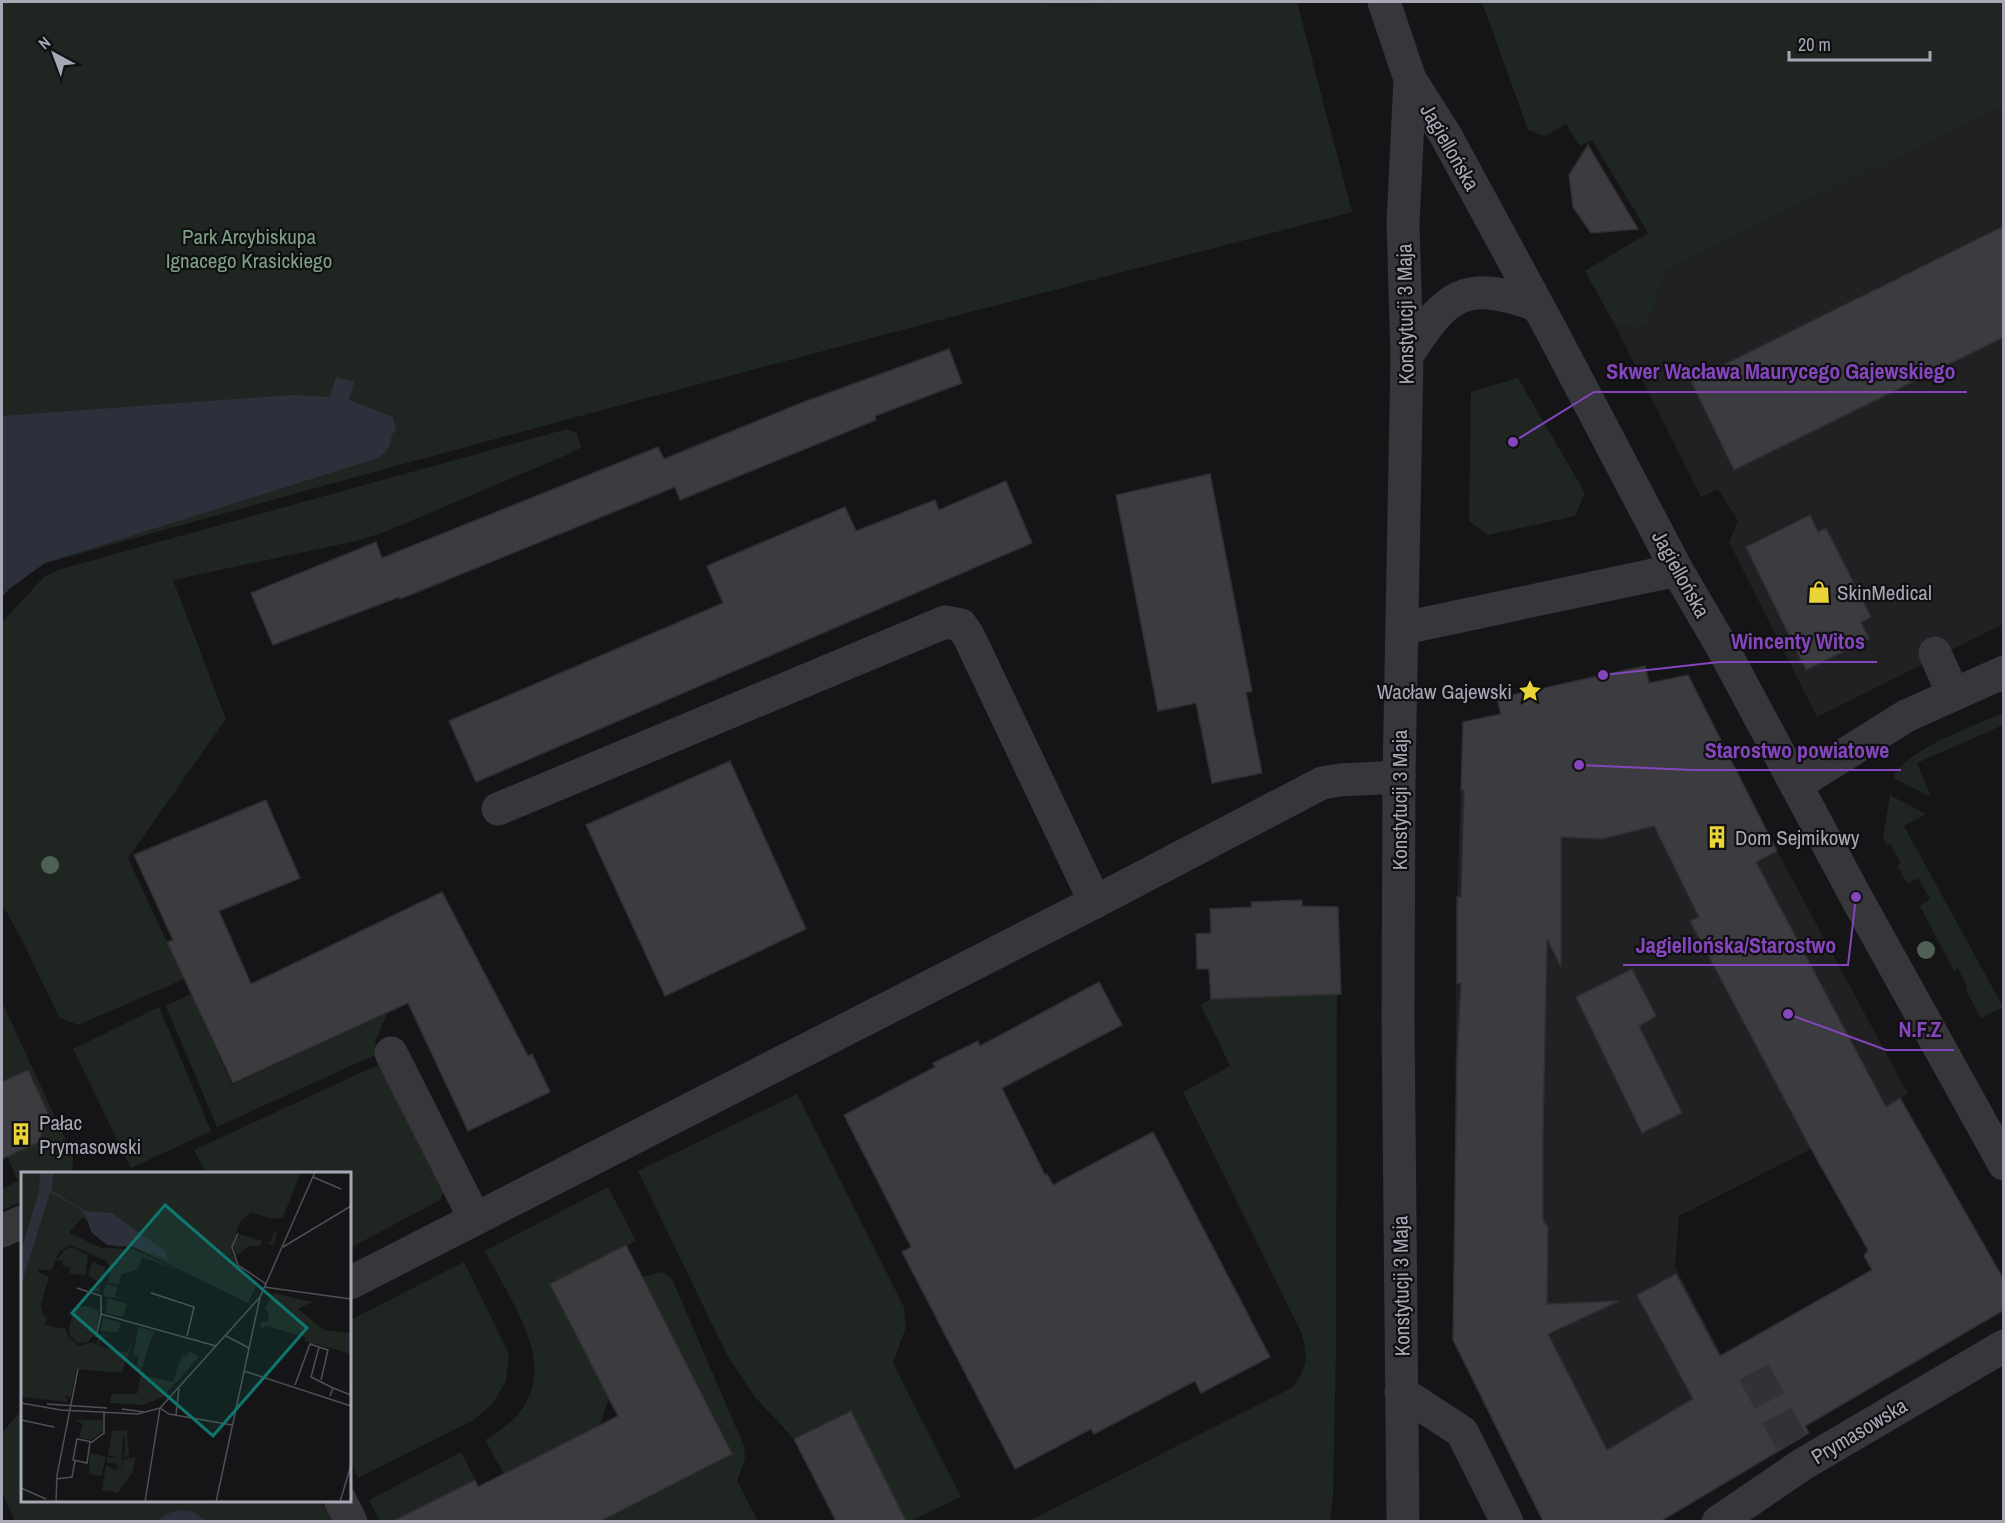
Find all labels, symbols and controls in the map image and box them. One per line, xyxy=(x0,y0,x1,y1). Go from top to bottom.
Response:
north arrow xyxy=(24,24,84,84)
scale bar xyxy=(1789,24,1930,62)
text: N xyxy=(33,31,55,54)
text: 20 m xyxy=(1798,32,1831,57)
street label: Jagiellońska xyxy=(1414,98,1487,196)
park label: Park Arcybiskupa Ignacego Krasickiego xyxy=(166,222,332,275)
street label: Konstytucji 3 Maja xyxy=(1389,243,1421,385)
callout: Skwer Wacława Maurycego Gajewskiego xyxy=(1594,352,1967,392)
text: Skwer Wacława Maurycego Gajewskiego xyxy=(1606,356,1956,386)
street label: Jagiellońska xyxy=(1645,525,1717,623)
place label: SkinMedical xyxy=(1837,578,1932,607)
shop icon: SkinMedical xyxy=(1806,579,1832,605)
callout: Wincenty Witos xyxy=(1719,622,1877,662)
text: Wincenty Witos xyxy=(1731,626,1865,656)
place label: Wacław Gajewski xyxy=(1377,677,1512,706)
place icon: Wacław Gajewski xyxy=(1517,678,1543,704)
street label: Konstytucji 3 Maja xyxy=(1385,729,1414,870)
callout: Starostwo powiatowe xyxy=(1692,730,1901,770)
text: Starostwo powiatowe xyxy=(1705,735,1889,765)
place label: Dom Sejmikowy xyxy=(1735,823,1860,852)
building icon: Dom Sejmikowy xyxy=(1704,824,1730,850)
callout: Jagiellońska/Starostwo xyxy=(1623,925,1848,965)
text: Jagiellońska/Starostwo xyxy=(1636,930,1836,960)
callout: N.F.Z xyxy=(1886,1010,1954,1050)
text: N.F.Z xyxy=(1898,1014,1942,1044)
place label: Pałac Prymasowski xyxy=(39,1108,141,1161)
building icon: Pałac Prymasowski xyxy=(8,1121,34,1147)
inset map xyxy=(21,1172,351,1502)
street label: Konstytucji 3 Maja xyxy=(1385,1215,1417,1357)
street label: Prymasowska xyxy=(1806,1391,1913,1471)

